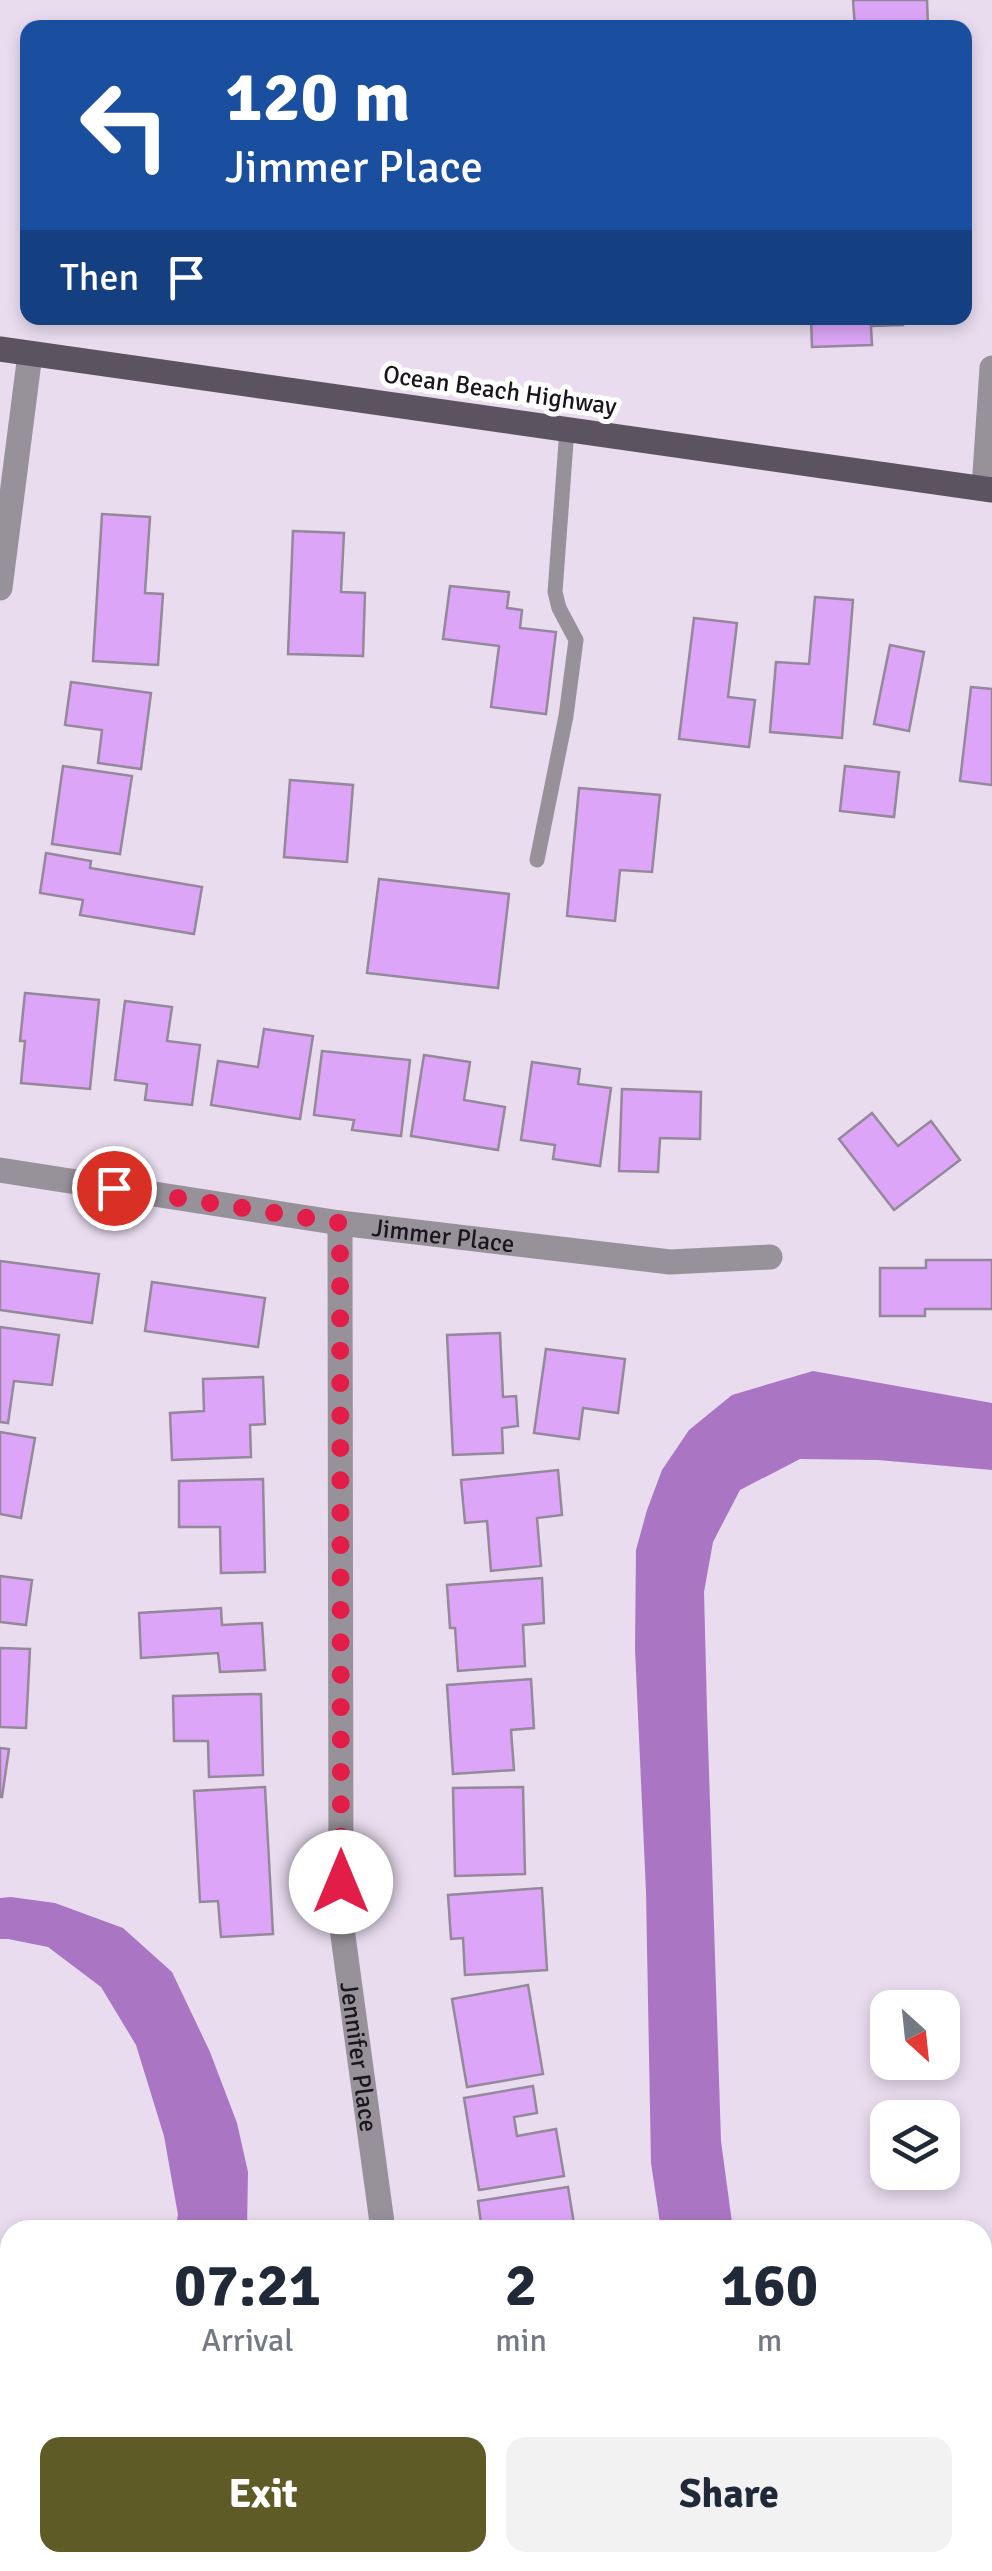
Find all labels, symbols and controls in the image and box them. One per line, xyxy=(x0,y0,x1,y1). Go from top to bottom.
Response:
text: 120 m xyxy=(225,54,410,140)
icon: left xyxy=(60,60,190,190)
text: Jimmer Place xyxy=(225,140,483,195)
icon: arrive xyxy=(159,250,214,305)
text: Then xyxy=(60,254,139,301)
street label: Ocean Beach Highway xyxy=(381,358,619,422)
pin xyxy=(72,1146,157,1231)
icon: arrive xyxy=(87,1161,142,1216)
street label: Jimmer Place xyxy=(370,1211,516,1259)
position arrow xyxy=(289,1830,393,1934)
street label: Jennifer Place xyxy=(334,1980,385,2134)
north arrow xyxy=(870,1990,960,2080)
map controls xyxy=(870,1990,960,2190)
button: layers xyxy=(870,2100,960,2190)
text: 07:21 xyxy=(174,2249,321,2323)
text: 2 xyxy=(505,2249,537,2323)
text: 160 xyxy=(721,2249,818,2323)
text: Arrival xyxy=(202,2321,294,2360)
text: min xyxy=(495,2321,547,2360)
text: m xyxy=(757,2321,782,2360)
button: Exit xyxy=(40,2437,486,2552)
button: Share xyxy=(506,2437,952,2552)

